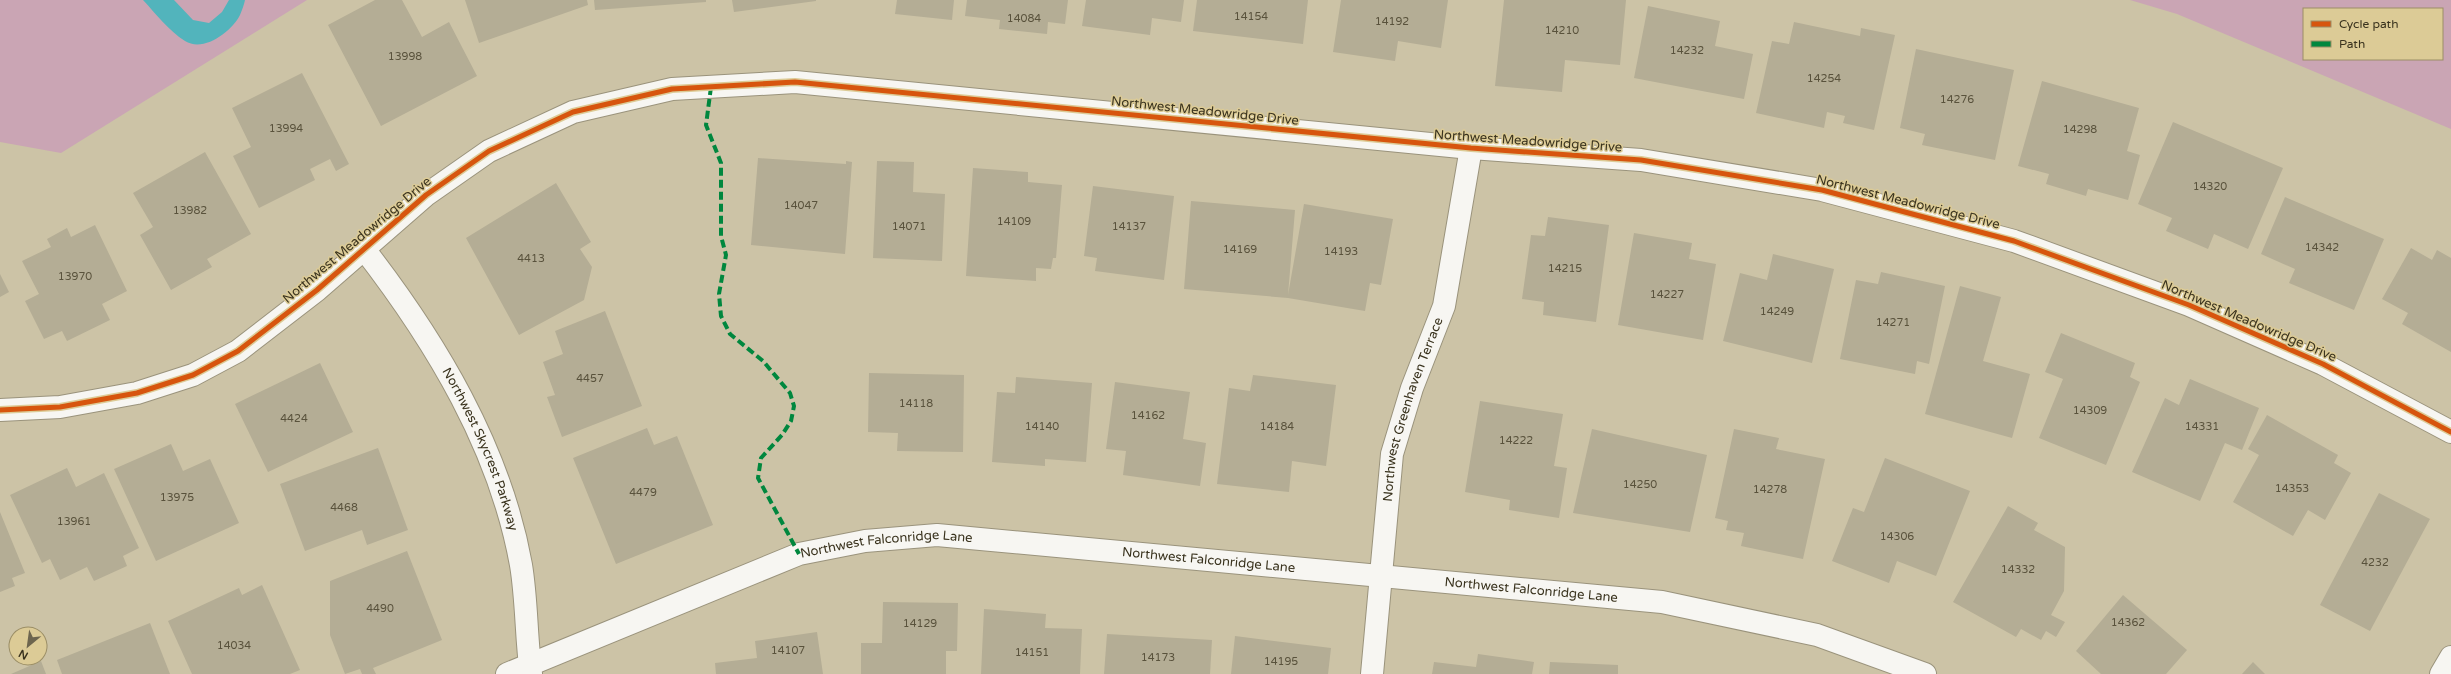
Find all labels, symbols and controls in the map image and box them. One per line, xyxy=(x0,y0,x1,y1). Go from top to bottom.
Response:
legend xyxy=(2303,8,2443,60)
house number: 14154 xyxy=(1234,10,1268,23)
house number: 14084 xyxy=(1007,12,1041,25)
house number: 14192 xyxy=(1375,15,1409,28)
text: Cycle path xyxy=(2339,17,2398,31)
house number: 14210 xyxy=(1545,24,1579,37)
text: Path xyxy=(2339,37,2365,51)
house number: 14232 xyxy=(1670,44,1704,57)
house number: 13998 xyxy=(388,50,422,63)
house number: 14254 xyxy=(1807,72,1841,85)
street label: Northwest Meadowridge Drive xyxy=(1110,93,1300,129)
house number: 14276 xyxy=(1940,93,1974,106)
house number: 13994 xyxy=(269,122,303,135)
house number: 14298 xyxy=(2063,123,2097,136)
street label: Northwest Meadowridge Drive xyxy=(1433,126,1623,156)
street label: Northwest Meadowridge Drive xyxy=(1815,171,2001,233)
street label: Northwest Meadowridge Drive xyxy=(280,173,434,307)
house number: 14320 xyxy=(2193,180,2227,193)
house number: 14047 xyxy=(784,199,818,212)
house number: 13982 xyxy=(173,204,207,217)
house number: 14109 xyxy=(997,215,1031,228)
house number: 14071 xyxy=(892,220,926,233)
house number: 14137 xyxy=(1112,220,1146,233)
house number: 14342 xyxy=(2305,241,2339,254)
house number: 14169 xyxy=(1223,243,1257,256)
house number: 14193 xyxy=(1324,245,1358,258)
house number: 4413 xyxy=(517,252,545,265)
house number: 14215 xyxy=(1548,262,1582,275)
house number: 13970 xyxy=(58,270,92,283)
street label: Northwest Meadowridge Drive xyxy=(2159,277,2339,365)
house number: 14227 xyxy=(1650,288,1684,301)
house number: 14249 xyxy=(1760,305,1794,318)
street label: Northwest Greenhaven Terrace xyxy=(1380,315,1447,502)
house number: 14271 xyxy=(1876,316,1910,329)
street label: Northwest Skycrest Parkway xyxy=(439,365,521,532)
house number: 4457 xyxy=(576,372,604,385)
house number: 14118 xyxy=(899,397,933,410)
house number: 14309 xyxy=(2073,404,2107,417)
house number: 14162 xyxy=(1131,409,1165,422)
house number: 4424 xyxy=(280,412,308,425)
house number: 14140 xyxy=(1025,420,1059,433)
house number: 14184 xyxy=(1260,420,1294,433)
house number: 14331 xyxy=(2185,420,2219,433)
house number: 14222 xyxy=(1499,434,1533,447)
house number: 14250 xyxy=(1623,478,1657,491)
house number: 14353 xyxy=(2275,482,2309,495)
house number: 14278 xyxy=(1753,483,1787,496)
house number: 4479 xyxy=(629,486,657,499)
house number: 13975 xyxy=(160,491,194,504)
house number: 4468 xyxy=(330,501,358,514)
house number: 13961 xyxy=(57,515,91,528)
street label: Northwest Falconridge Lane xyxy=(799,527,973,562)
house number: 14306 xyxy=(1880,530,1914,543)
street label: Northwest Falconridge Lane xyxy=(1121,544,1296,576)
house number: 4232 xyxy=(2361,556,2389,569)
house number: 14332 xyxy=(2001,563,2035,576)
street label: Northwest Falconridge Lane xyxy=(1444,574,1619,606)
house number: 4490 xyxy=(366,602,394,615)
house number: 14362 xyxy=(2111,616,2145,629)
house number: 14129 xyxy=(903,617,937,630)
north arrow xyxy=(8,626,48,666)
house number: 14034 xyxy=(217,639,251,652)
house number: 14107 xyxy=(771,644,805,657)
text: N xyxy=(16,646,30,662)
house number: 14151 xyxy=(1015,646,1049,659)
house number: 14173 xyxy=(1141,651,1175,664)
house number: 14195 xyxy=(1264,655,1298,668)

